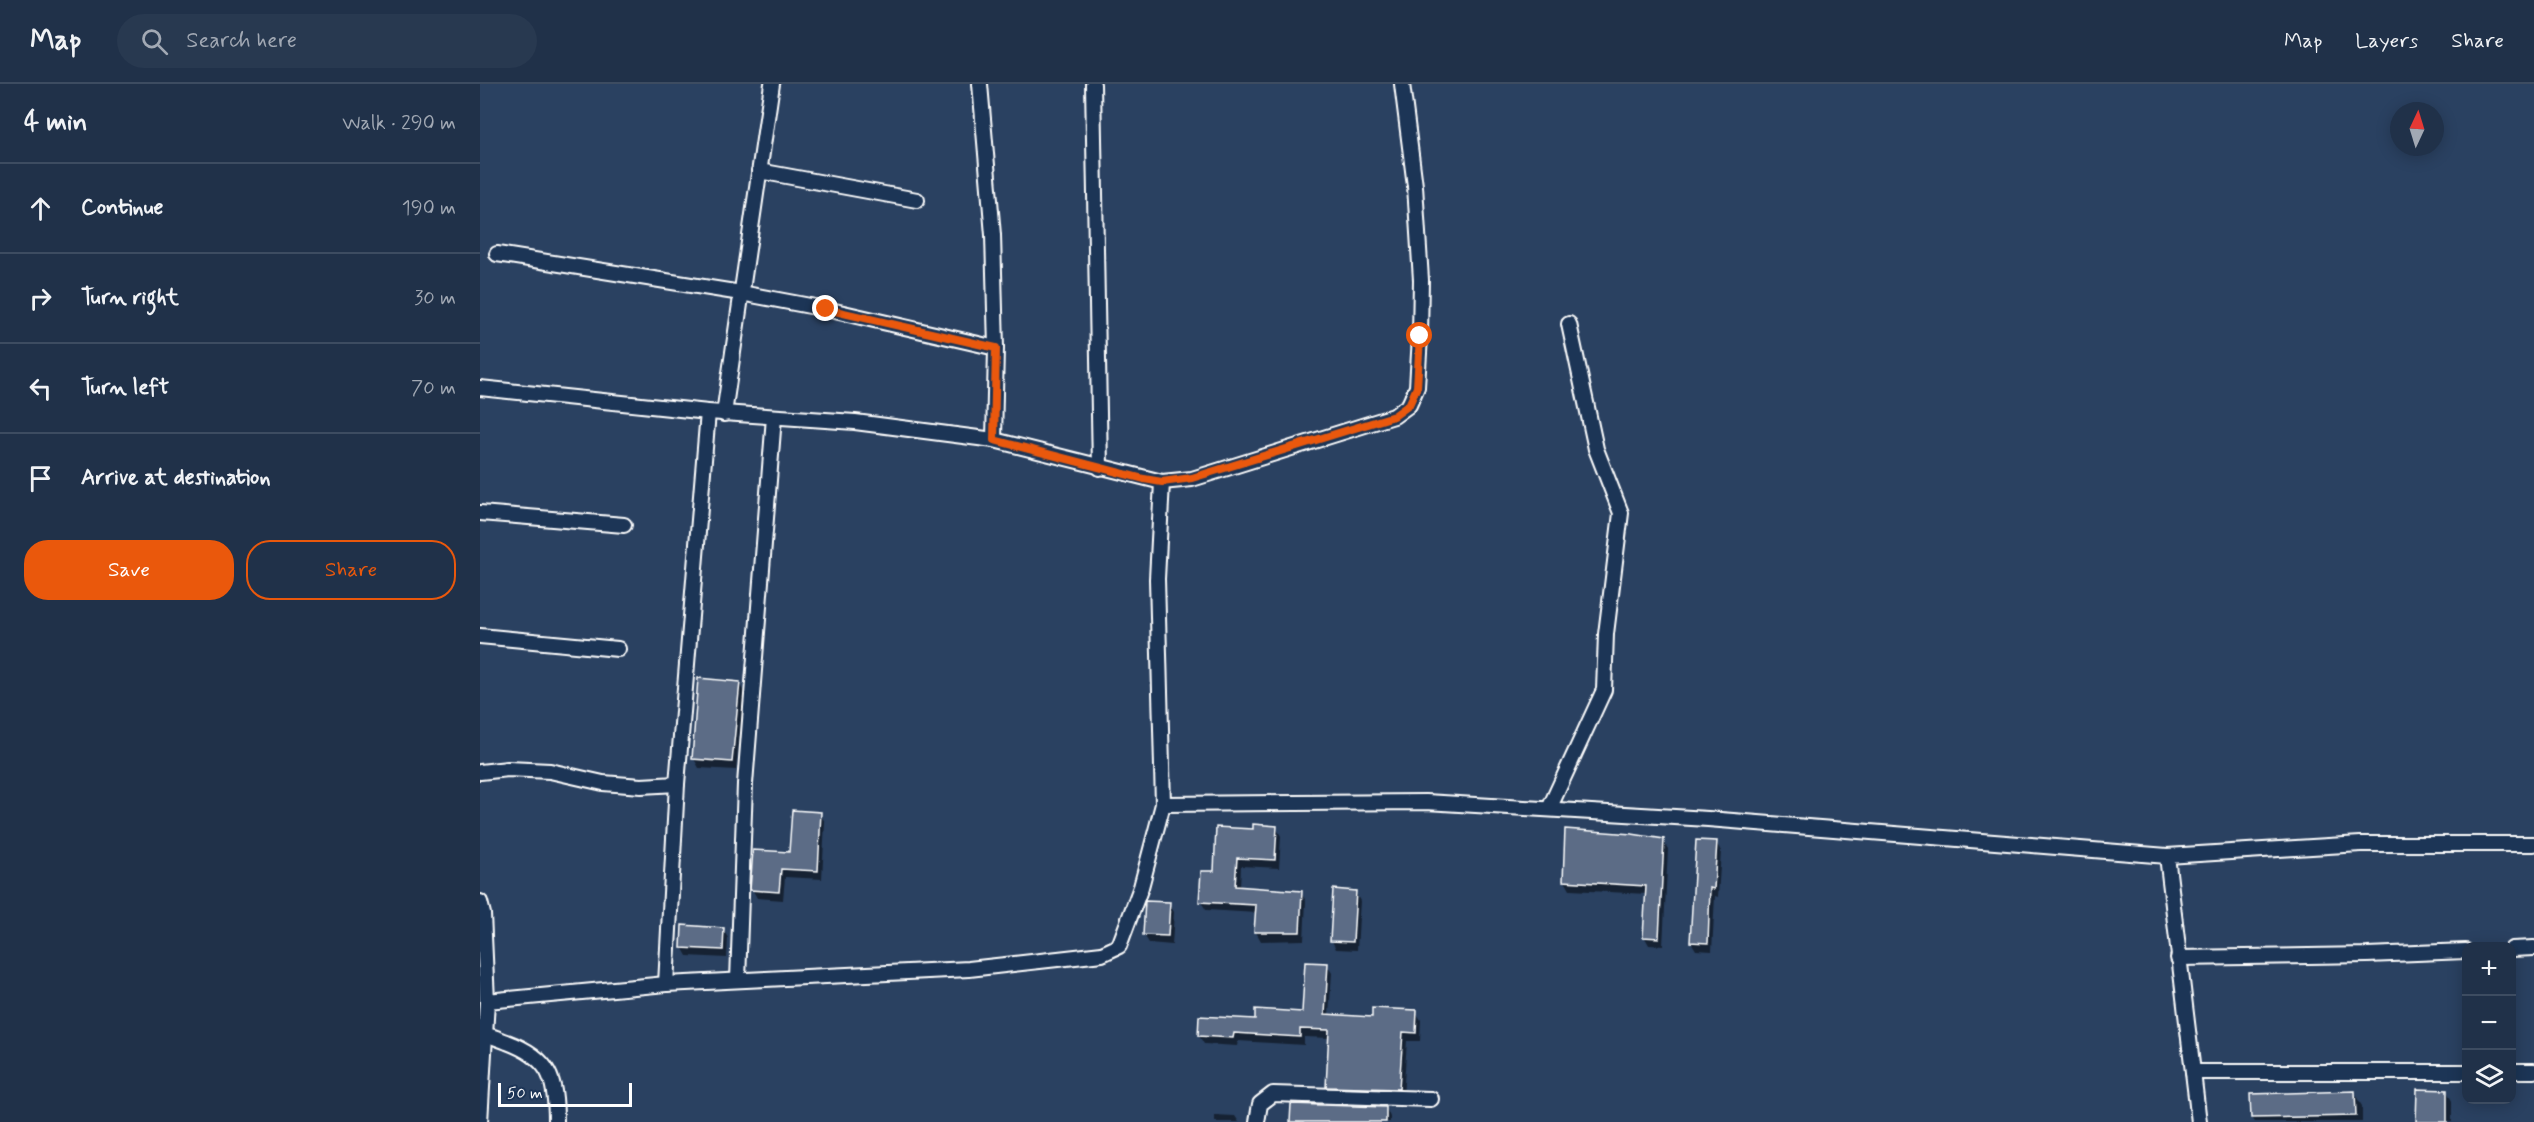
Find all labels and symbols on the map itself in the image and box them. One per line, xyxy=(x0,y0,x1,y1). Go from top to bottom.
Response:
north arrow xyxy=(2390,102,2444,156)
route end xyxy=(812,295,838,321)
route start xyxy=(1406,322,1432,348)
scale bar xyxy=(498,1080,632,1108)

